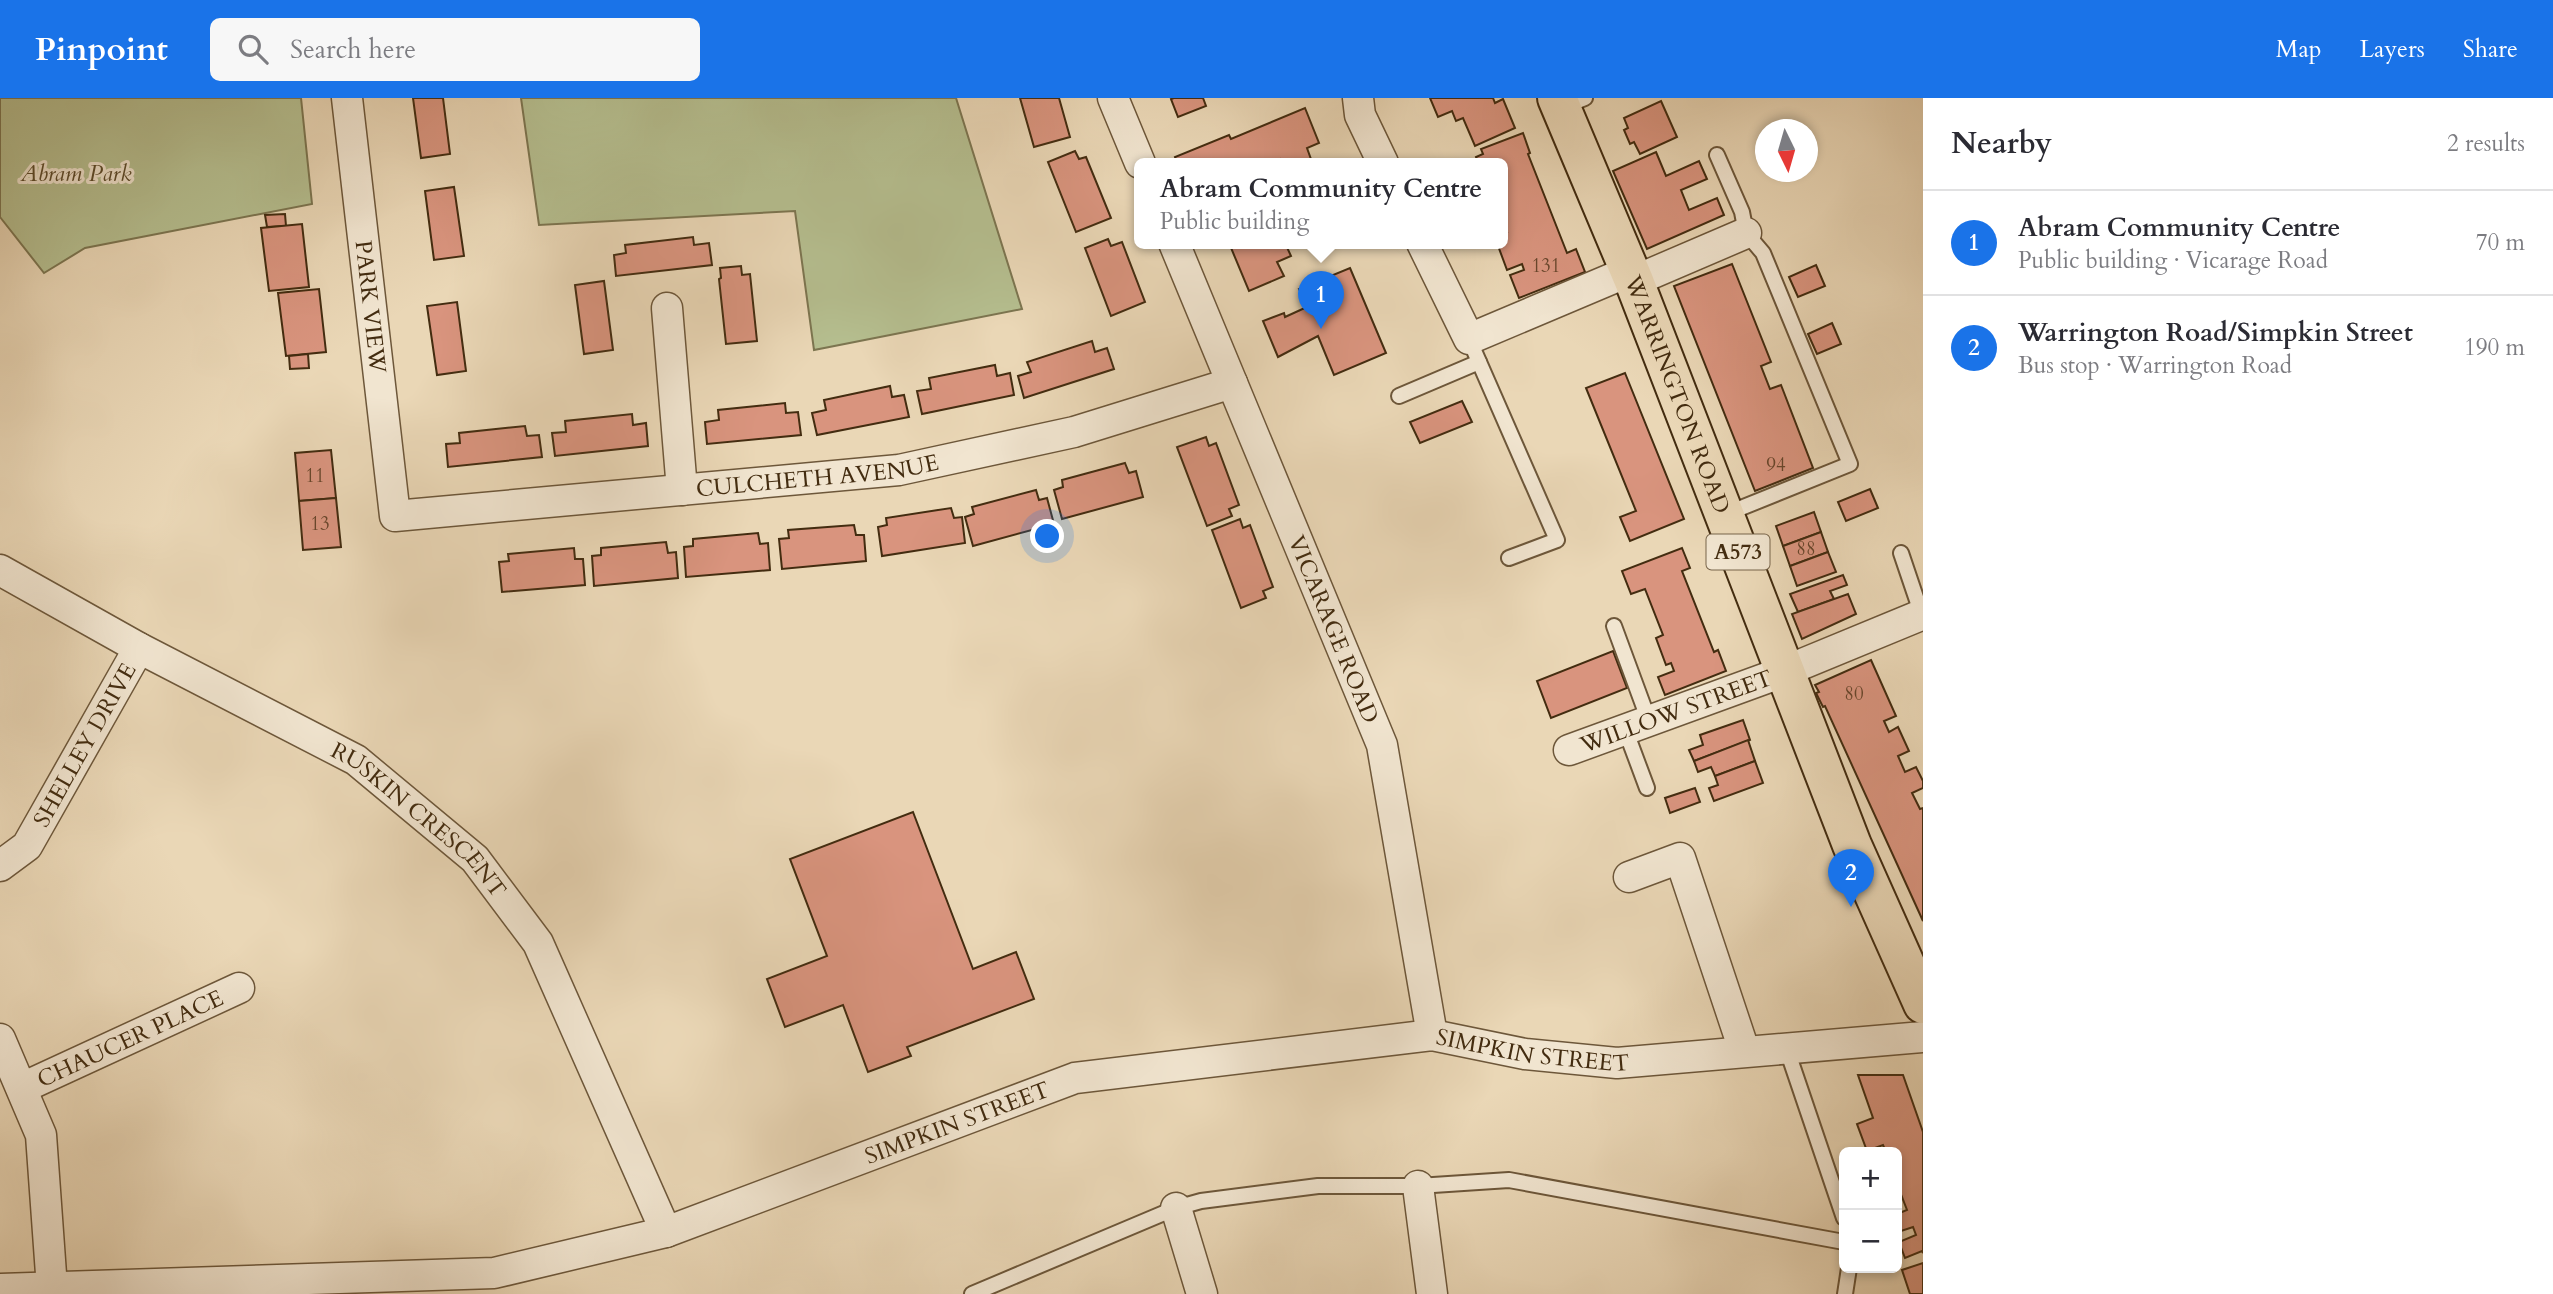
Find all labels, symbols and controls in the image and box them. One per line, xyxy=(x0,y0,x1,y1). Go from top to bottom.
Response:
search box xyxy=(210,18,700,81)
text: Pinpoint xyxy=(35,27,168,72)
icon: search xyxy=(234,30,272,68)
text: Search here xyxy=(290,32,416,67)
text: Map xyxy=(2276,33,2322,66)
text: Layers xyxy=(2360,33,2425,66)
text: Share xyxy=(2463,33,2518,66)
north arrow xyxy=(1755,119,1818,182)
text: Nearby xyxy=(1951,123,2052,164)
text: 2 results xyxy=(2447,128,2525,159)
park label: Abram Park xyxy=(19,158,132,189)
popup xyxy=(1134,158,1508,249)
text: Abram Community Centre xyxy=(1160,171,1482,206)
text: Public building xyxy=(1160,206,1309,237)
text: Abram Community Centre xyxy=(2018,210,2340,245)
text: 1 xyxy=(1968,227,1980,258)
text: 70 m xyxy=(2476,227,2525,258)
street label: PARK VIEW xyxy=(348,238,394,375)
text: Public building · Vicarage Road xyxy=(2018,245,2328,276)
house number: 131 xyxy=(1531,253,1561,279)
street label: WARRINGTON ROAD xyxy=(1617,270,1738,518)
pin: 1 xyxy=(1298,271,1344,329)
text: Warrington Road/Simpkin Street xyxy=(2018,315,2413,350)
text: 2 xyxy=(1968,332,1980,363)
text: 190 m xyxy=(2464,332,2525,363)
text: Bus stop · Warrington Road xyxy=(2018,350,2292,381)
street label: CULCHETH AVENUE xyxy=(695,446,941,504)
house number: 94 xyxy=(1766,452,1786,478)
house number: 11 xyxy=(305,463,325,489)
house number: 13 xyxy=(310,511,330,537)
your location xyxy=(1030,519,1064,553)
street label: VICARAGE ROAD xyxy=(1281,531,1387,728)
road number: A573 xyxy=(1706,534,1770,570)
house number: 88 xyxy=(1796,536,1816,562)
street label: SHELLEY DRIVE xyxy=(26,657,143,832)
street label: WILLOW STREET xyxy=(1575,662,1777,760)
house number: 80 xyxy=(1844,681,1864,707)
street label: RUSKIN CRESCENT xyxy=(326,734,514,904)
pin: 2 xyxy=(1828,849,1874,907)
street label: CHAUCER PLACE xyxy=(32,982,228,1094)
street label: SIMPKIN STREET xyxy=(1434,1021,1631,1079)
street label: SIMPKIN STREET xyxy=(860,1074,1054,1171)
map controls xyxy=(1839,1147,1902,1273)
button: + xyxy=(1839,1147,1902,1210)
button: − xyxy=(1839,1210,1902,1273)

